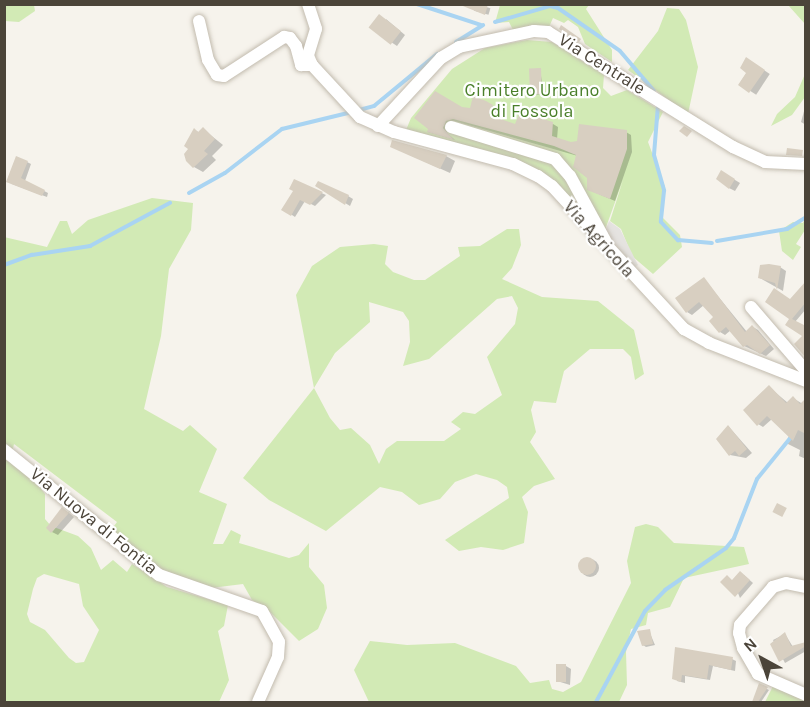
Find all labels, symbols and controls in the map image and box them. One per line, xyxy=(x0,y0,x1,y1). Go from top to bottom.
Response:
street label: Via Centrale xyxy=(555,29,649,99)
park label: Cimitero Urbano di Fossola xyxy=(465,80,599,122)
street label: Via Agricola xyxy=(559,196,639,282)
street label: Via Nuova di Fontia xyxy=(26,463,162,579)
north arrow xyxy=(732,629,792,689)
text: N xyxy=(740,634,761,656)

